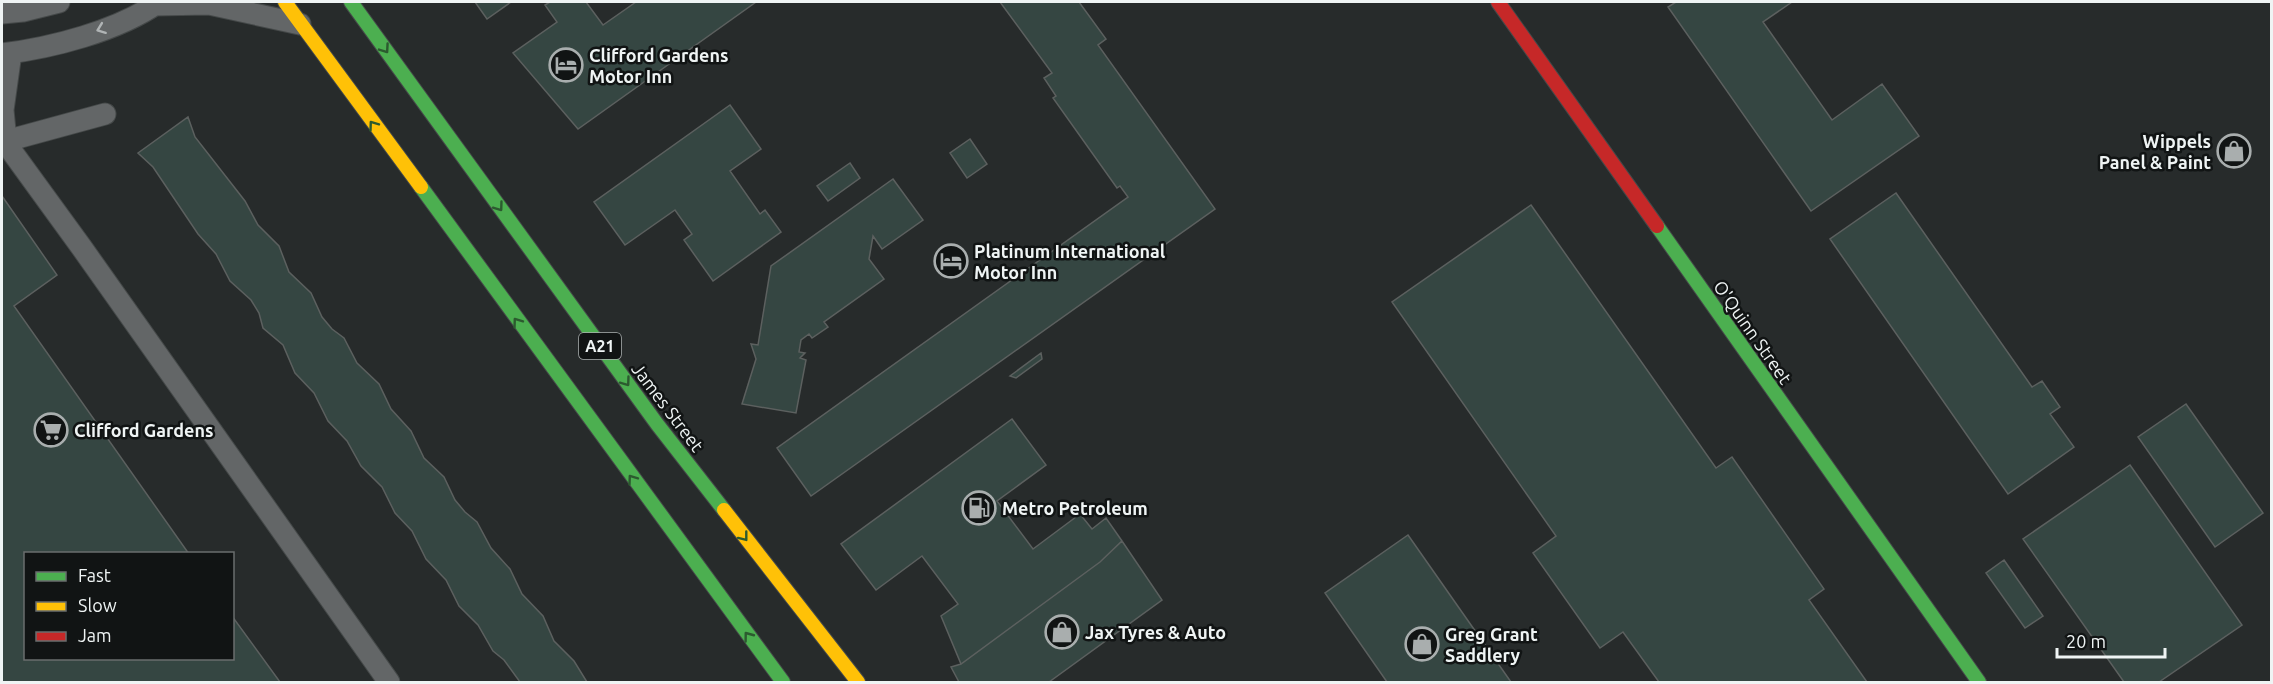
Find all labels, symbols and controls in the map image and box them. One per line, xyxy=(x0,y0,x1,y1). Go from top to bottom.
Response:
one-way arrow xyxy=(97,22,107,35)
one-way arrow xyxy=(378,43,389,54)
place label: Clifford Gardens Motor Inn xyxy=(589,45,729,86)
hotel icon: Clifford Gardens Motor Inn xyxy=(548,47,584,83)
one-way arrow xyxy=(370,121,381,132)
place label: Wippels Panel & Paint xyxy=(2099,131,2211,172)
shop icon: Wippels Panel & Paint xyxy=(2216,133,2252,169)
one-way arrow xyxy=(492,201,503,212)
place label: Platinum International Motor Inn xyxy=(974,241,1166,282)
hotel icon: Platinum International Motor Inn xyxy=(933,243,969,279)
street label: O'Quinn Street xyxy=(1709,277,1796,388)
one-way arrow xyxy=(513,317,524,328)
road number: A21 xyxy=(579,333,621,359)
street label: James Street xyxy=(628,359,708,455)
one-way arrow xyxy=(619,375,630,386)
supermarket icon: Clifford Gardens xyxy=(33,412,69,448)
place label: Clifford Gardens xyxy=(74,420,214,440)
one-way arrow xyxy=(628,475,639,486)
fuel station icon: Metro Petroleum xyxy=(961,490,997,526)
place label: Metro Petroleum xyxy=(1002,498,1148,518)
one-way arrow xyxy=(737,531,748,542)
legend xyxy=(24,552,234,660)
text: Fast xyxy=(78,565,111,585)
text: Slow xyxy=(78,595,117,615)
shop icon: Jax Tyres & Auto xyxy=(1044,614,1080,650)
scale bar xyxy=(2057,621,2165,659)
place label: Jax Tyres & Auto xyxy=(1085,622,1226,642)
place label: Greg Grant Saddlery xyxy=(1445,624,1538,665)
text: Jam xyxy=(78,625,112,645)
shop icon: Greg Grant Saddlery xyxy=(1404,626,1440,662)
text: 20 m xyxy=(2066,631,2106,651)
one-way arrow xyxy=(744,632,755,643)

